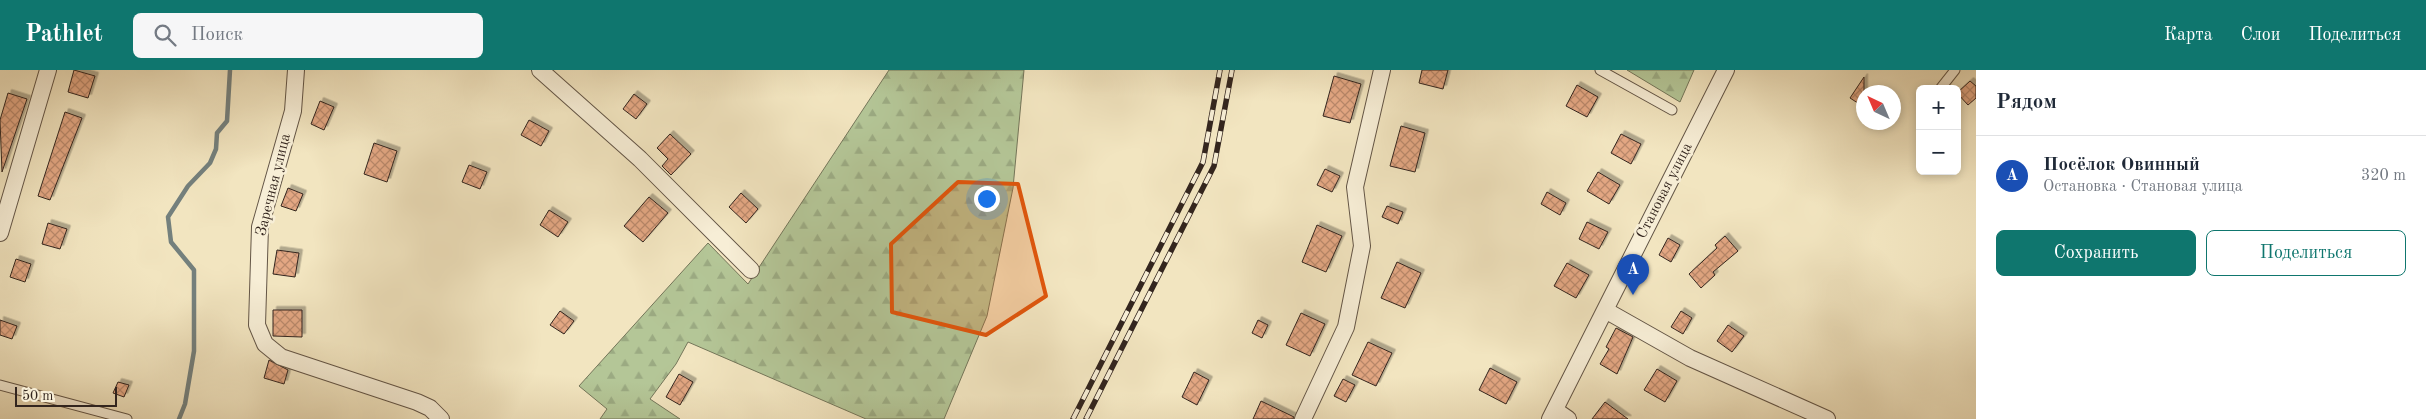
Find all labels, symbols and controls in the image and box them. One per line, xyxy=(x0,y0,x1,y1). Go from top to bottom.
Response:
search box xyxy=(133,13,483,58)
icon: search xyxy=(151,21,179,49)
text: Pathlet xyxy=(25,23,103,47)
text: Поиск xyxy=(191,26,243,45)
text: Карта xyxy=(2164,26,2213,44)
text: Слои xyxy=(2241,26,2280,44)
text: Поделиться xyxy=(2308,26,2401,44)
north arrow xyxy=(1856,85,1901,130)
map controls xyxy=(1916,85,1961,175)
button: + xyxy=(1916,85,1961,130)
text: Рядом xyxy=(1996,92,2057,113)
button: − xyxy=(1916,130,1961,175)
street label: Заречная улица xyxy=(254,132,294,238)
street label: Становая улица xyxy=(1634,140,1696,241)
text: Посёлок Овинный xyxy=(2043,156,2200,175)
text: A xyxy=(2006,168,2018,184)
text: 320 m xyxy=(2361,168,2406,184)
text: Остановка · Становая улица xyxy=(2043,179,2243,195)
your location xyxy=(974,186,1000,212)
button: Сохранить xyxy=(1996,230,2196,276)
button: Поделиться xyxy=(2206,230,2406,276)
pin: A xyxy=(1617,254,1649,295)
scale bar xyxy=(15,384,118,407)
text: 50 m xyxy=(22,389,53,403)

